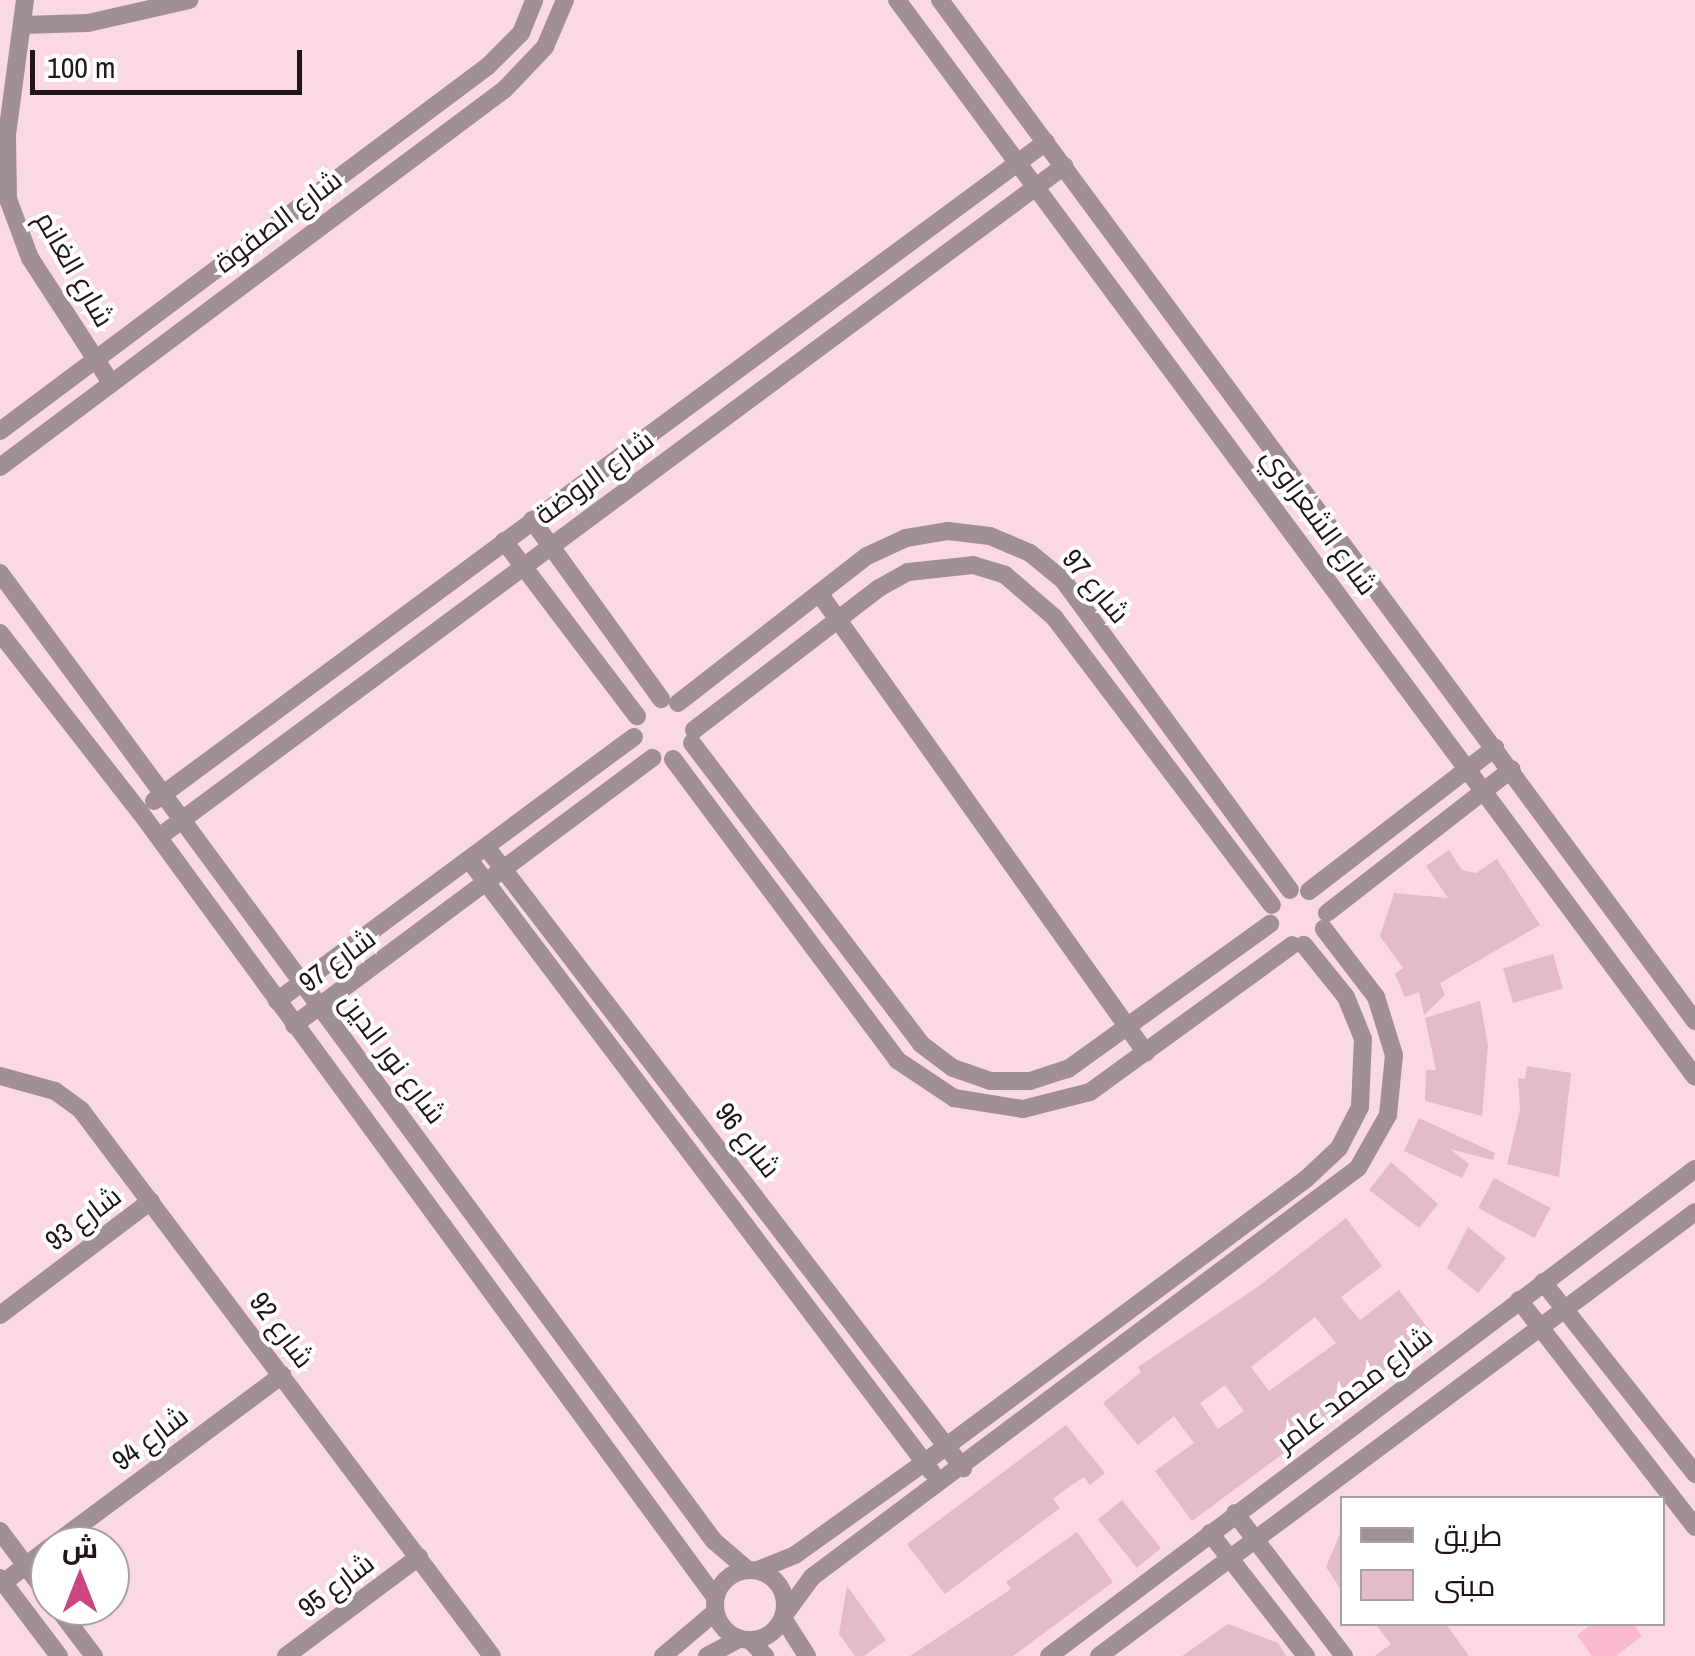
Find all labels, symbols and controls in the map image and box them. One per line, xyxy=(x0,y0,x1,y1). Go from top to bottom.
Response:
scale bar xyxy=(35,30,308,92)
text: 100 m xyxy=(47,47,115,87)
street label: شارع الصفوة xyxy=(208,162,348,280)
street label: شارع الغانم xyxy=(28,205,122,333)
street label: شارع الروضة xyxy=(528,423,660,531)
street label: شارع الشعراوي xyxy=(1255,441,1385,601)
street label: شارع 97 xyxy=(1055,542,1137,630)
street label: شارع 97 xyxy=(292,921,382,999)
street label: شارع نور الدين xyxy=(333,986,453,1130)
street label: شارع 96 xyxy=(708,1096,788,1184)
street label: شارع 93 xyxy=(38,1179,128,1257)
street label: شارع 92 xyxy=(243,1285,321,1375)
street label: شارع محمد عامر xyxy=(1269,1319,1439,1459)
street label: شارع 94 xyxy=(105,1399,195,1477)
legend xyxy=(1340,1496,1665,1626)
text: طريق xyxy=(1434,1515,1503,1555)
north arrow xyxy=(30,1526,130,1626)
text: ش xyxy=(62,1529,98,1567)
street label: شارع 95 xyxy=(291,1546,381,1624)
text: مبنى xyxy=(1434,1565,1495,1605)

